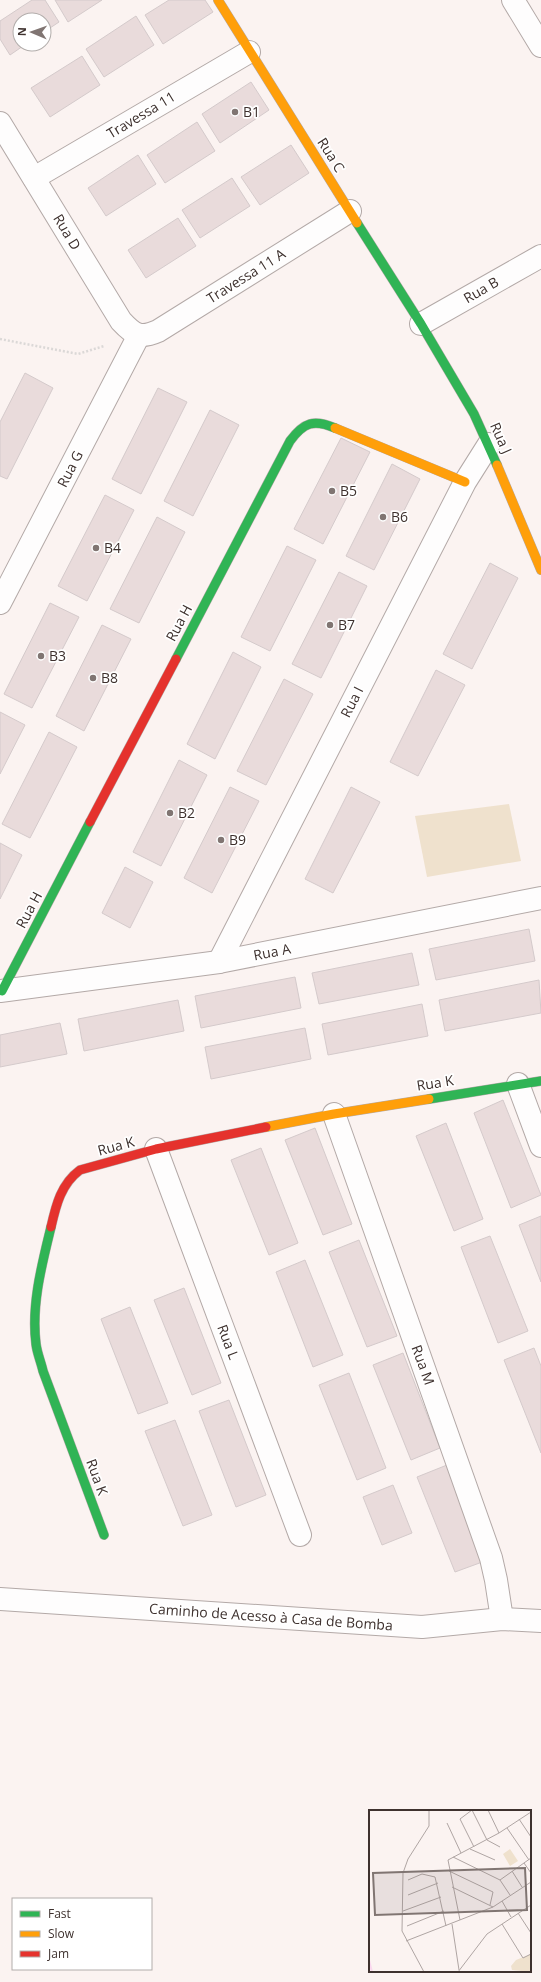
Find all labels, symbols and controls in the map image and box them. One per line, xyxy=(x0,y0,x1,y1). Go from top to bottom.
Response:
north arrow xyxy=(12,12,52,52)
text: N xyxy=(14,27,29,36)
street label: Travessa 11 xyxy=(103,87,179,143)
place label: B1 xyxy=(243,102,260,121)
marker: B1 xyxy=(230,107,240,117)
street label: Rua C xyxy=(313,134,350,176)
street label: Rua D xyxy=(49,210,86,253)
street label: Travessa 11 A xyxy=(203,244,289,307)
street label: Rua B xyxy=(460,272,502,307)
street label: Rua J xyxy=(486,419,517,456)
street label: Rua G xyxy=(52,447,87,490)
place label: B5 xyxy=(340,481,357,500)
marker: B5 xyxy=(327,486,337,496)
place label: B6 xyxy=(391,507,408,526)
marker: B6 xyxy=(378,512,388,522)
place label: B4 xyxy=(104,538,121,557)
marker: B4 xyxy=(91,543,101,553)
street label: Rua H xyxy=(161,601,196,644)
place label: B7 xyxy=(338,615,355,634)
marker: B7 xyxy=(325,620,335,630)
place label: B3 xyxy=(49,646,66,665)
marker: B3 xyxy=(36,651,46,661)
place label: B8 xyxy=(101,668,118,687)
marker: B8 xyxy=(88,673,98,683)
street label: Rua I xyxy=(336,683,367,721)
place label: B2 xyxy=(178,803,195,822)
marker: B2 xyxy=(165,808,175,818)
place label: B9 xyxy=(229,830,246,849)
marker: B9 xyxy=(216,835,226,845)
street label: Rua H xyxy=(11,888,46,931)
street label: Rua A xyxy=(252,939,292,964)
street label: Rua K xyxy=(415,1070,455,1095)
street label: Rua K xyxy=(95,1131,137,1160)
street label: Rua L xyxy=(213,1322,244,1362)
street label: Rua M xyxy=(407,1342,439,1387)
street label: Rua K xyxy=(82,1456,113,1498)
street label: Caminho de Acesso à Casa de Bomba xyxy=(149,1599,393,1634)
inset map xyxy=(369,1810,531,1972)
legend xyxy=(12,1898,152,1970)
text: Fast xyxy=(48,1905,71,1922)
text: Slow xyxy=(48,1925,75,1942)
text: Jam xyxy=(47,1945,69,1962)

